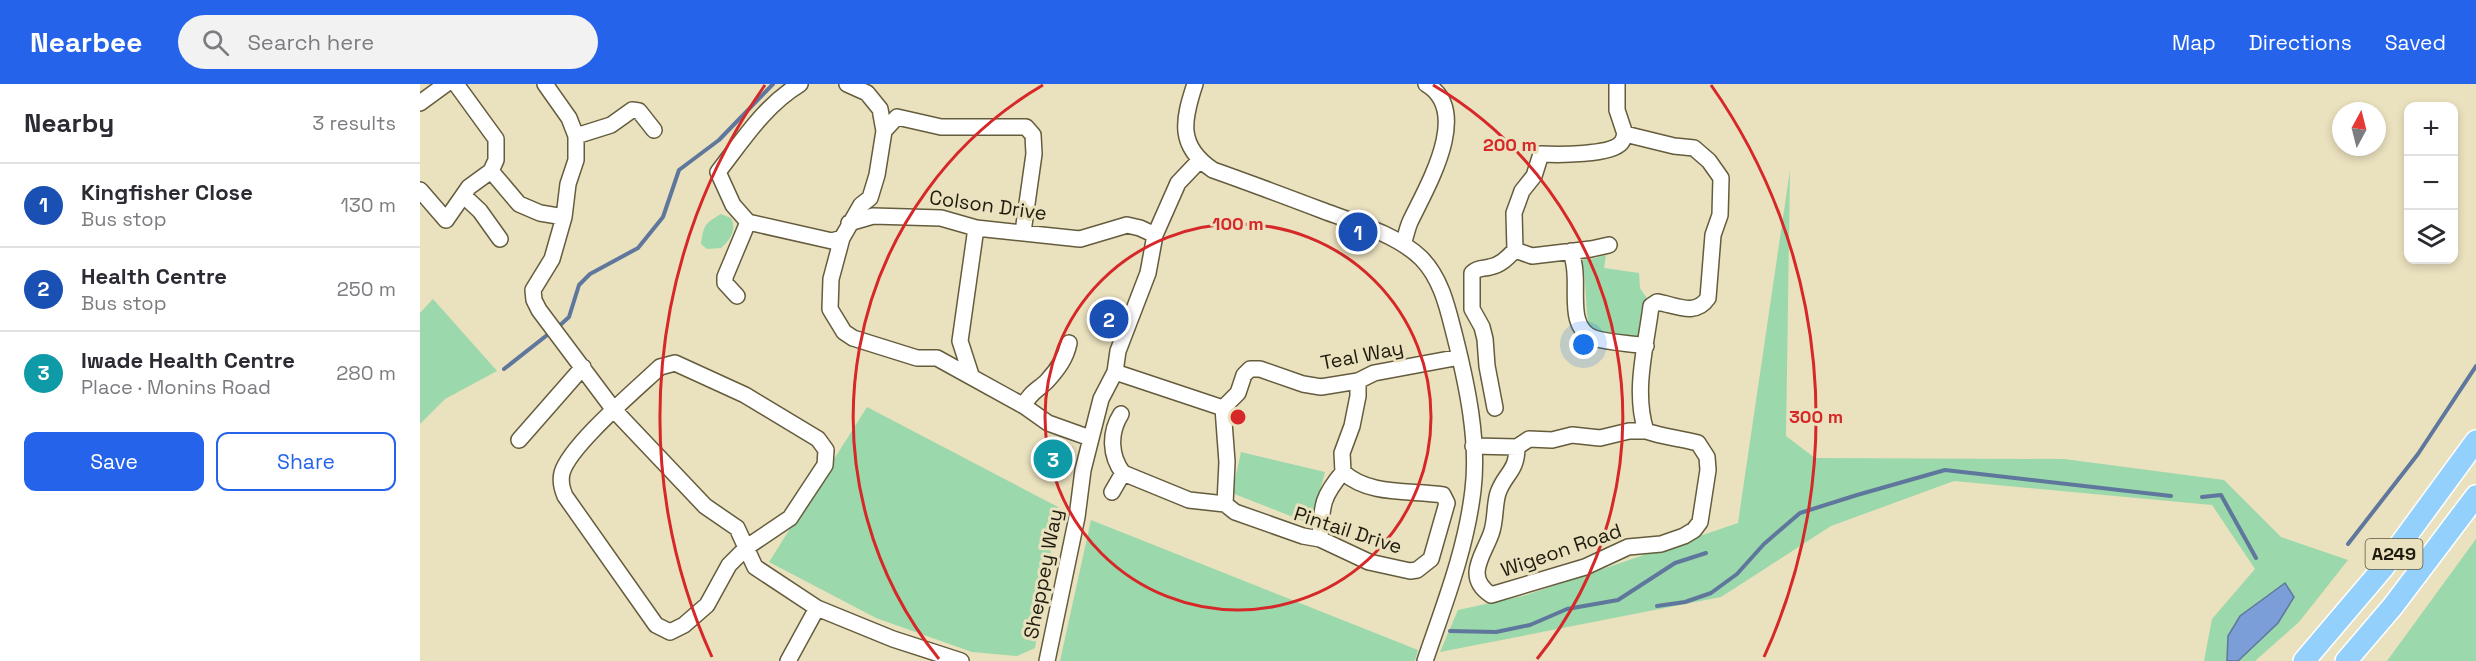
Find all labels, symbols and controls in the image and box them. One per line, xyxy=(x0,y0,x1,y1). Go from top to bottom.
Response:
search box xyxy=(178,15,598,69)
text: Nearbee xyxy=(30,24,142,60)
icon: search xyxy=(199,26,232,59)
text: Search here xyxy=(247,28,374,56)
text: Map xyxy=(2172,29,2216,56)
text: Directions xyxy=(2249,29,2352,56)
text: Saved xyxy=(2385,29,2446,56)
north arrow xyxy=(2332,102,2386,156)
map controls xyxy=(2404,102,2458,264)
button: + xyxy=(2404,102,2458,156)
text: Nearby xyxy=(24,106,114,140)
text: 3 results xyxy=(312,110,396,136)
text: 200 m xyxy=(1483,133,1537,156)
button: − xyxy=(2404,156,2458,210)
text: Kingfisher Close xyxy=(81,178,253,206)
street label: Colson Drive xyxy=(928,184,1048,226)
text: 1 xyxy=(39,192,48,218)
text: 130 m xyxy=(340,192,396,218)
text: Bus stop xyxy=(81,206,167,232)
pin: 1 xyxy=(1338,210,1378,254)
button: layers xyxy=(2404,210,2458,264)
text: 100 m xyxy=(1212,212,1264,235)
text: Health Centre xyxy=(81,262,227,290)
text: 2 xyxy=(38,276,49,302)
text: 250 m xyxy=(337,276,396,302)
text: Bus stop xyxy=(81,290,167,316)
pin: 2 xyxy=(1090,296,1128,342)
your location xyxy=(1569,330,1598,359)
street label: Teal Way xyxy=(1318,334,1406,376)
text: Iwade Health Centre xyxy=(81,346,295,374)
text: 3 xyxy=(37,360,50,386)
text: 280 m xyxy=(336,360,396,386)
text: Place · Monins Road xyxy=(81,374,271,400)
text: 300 m xyxy=(1789,405,1843,428)
centre of rings xyxy=(1228,407,1248,427)
button: Save xyxy=(24,432,204,491)
button: Share xyxy=(216,432,396,491)
pin: 3 xyxy=(1034,436,1072,482)
street label: Pintail Drive xyxy=(1291,500,1405,560)
street label: Sheppey Way xyxy=(1018,507,1068,641)
street label: Wigeon Road xyxy=(1497,517,1625,583)
road number: A249 xyxy=(2366,539,2422,569)

